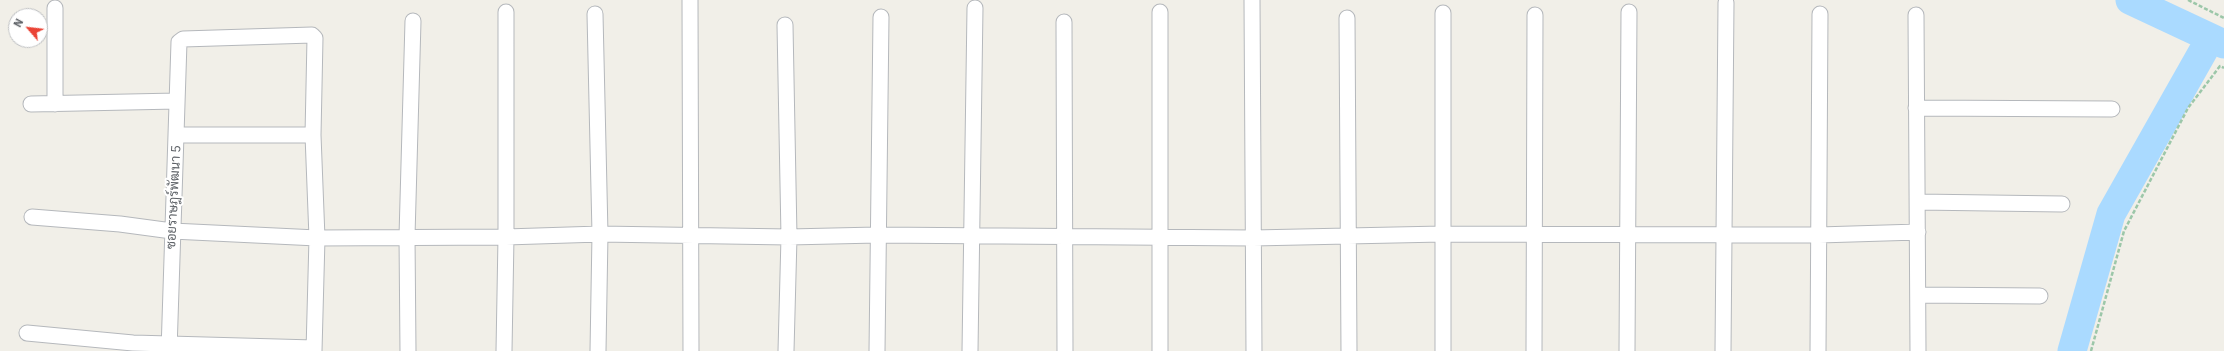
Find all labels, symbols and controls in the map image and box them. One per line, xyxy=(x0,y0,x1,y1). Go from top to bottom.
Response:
north arrow xyxy=(8,8,48,48)
text: N xyxy=(10,16,26,30)
street label: ซอยราษฎร์พัฒนา 5 xyxy=(163,144,185,250)

